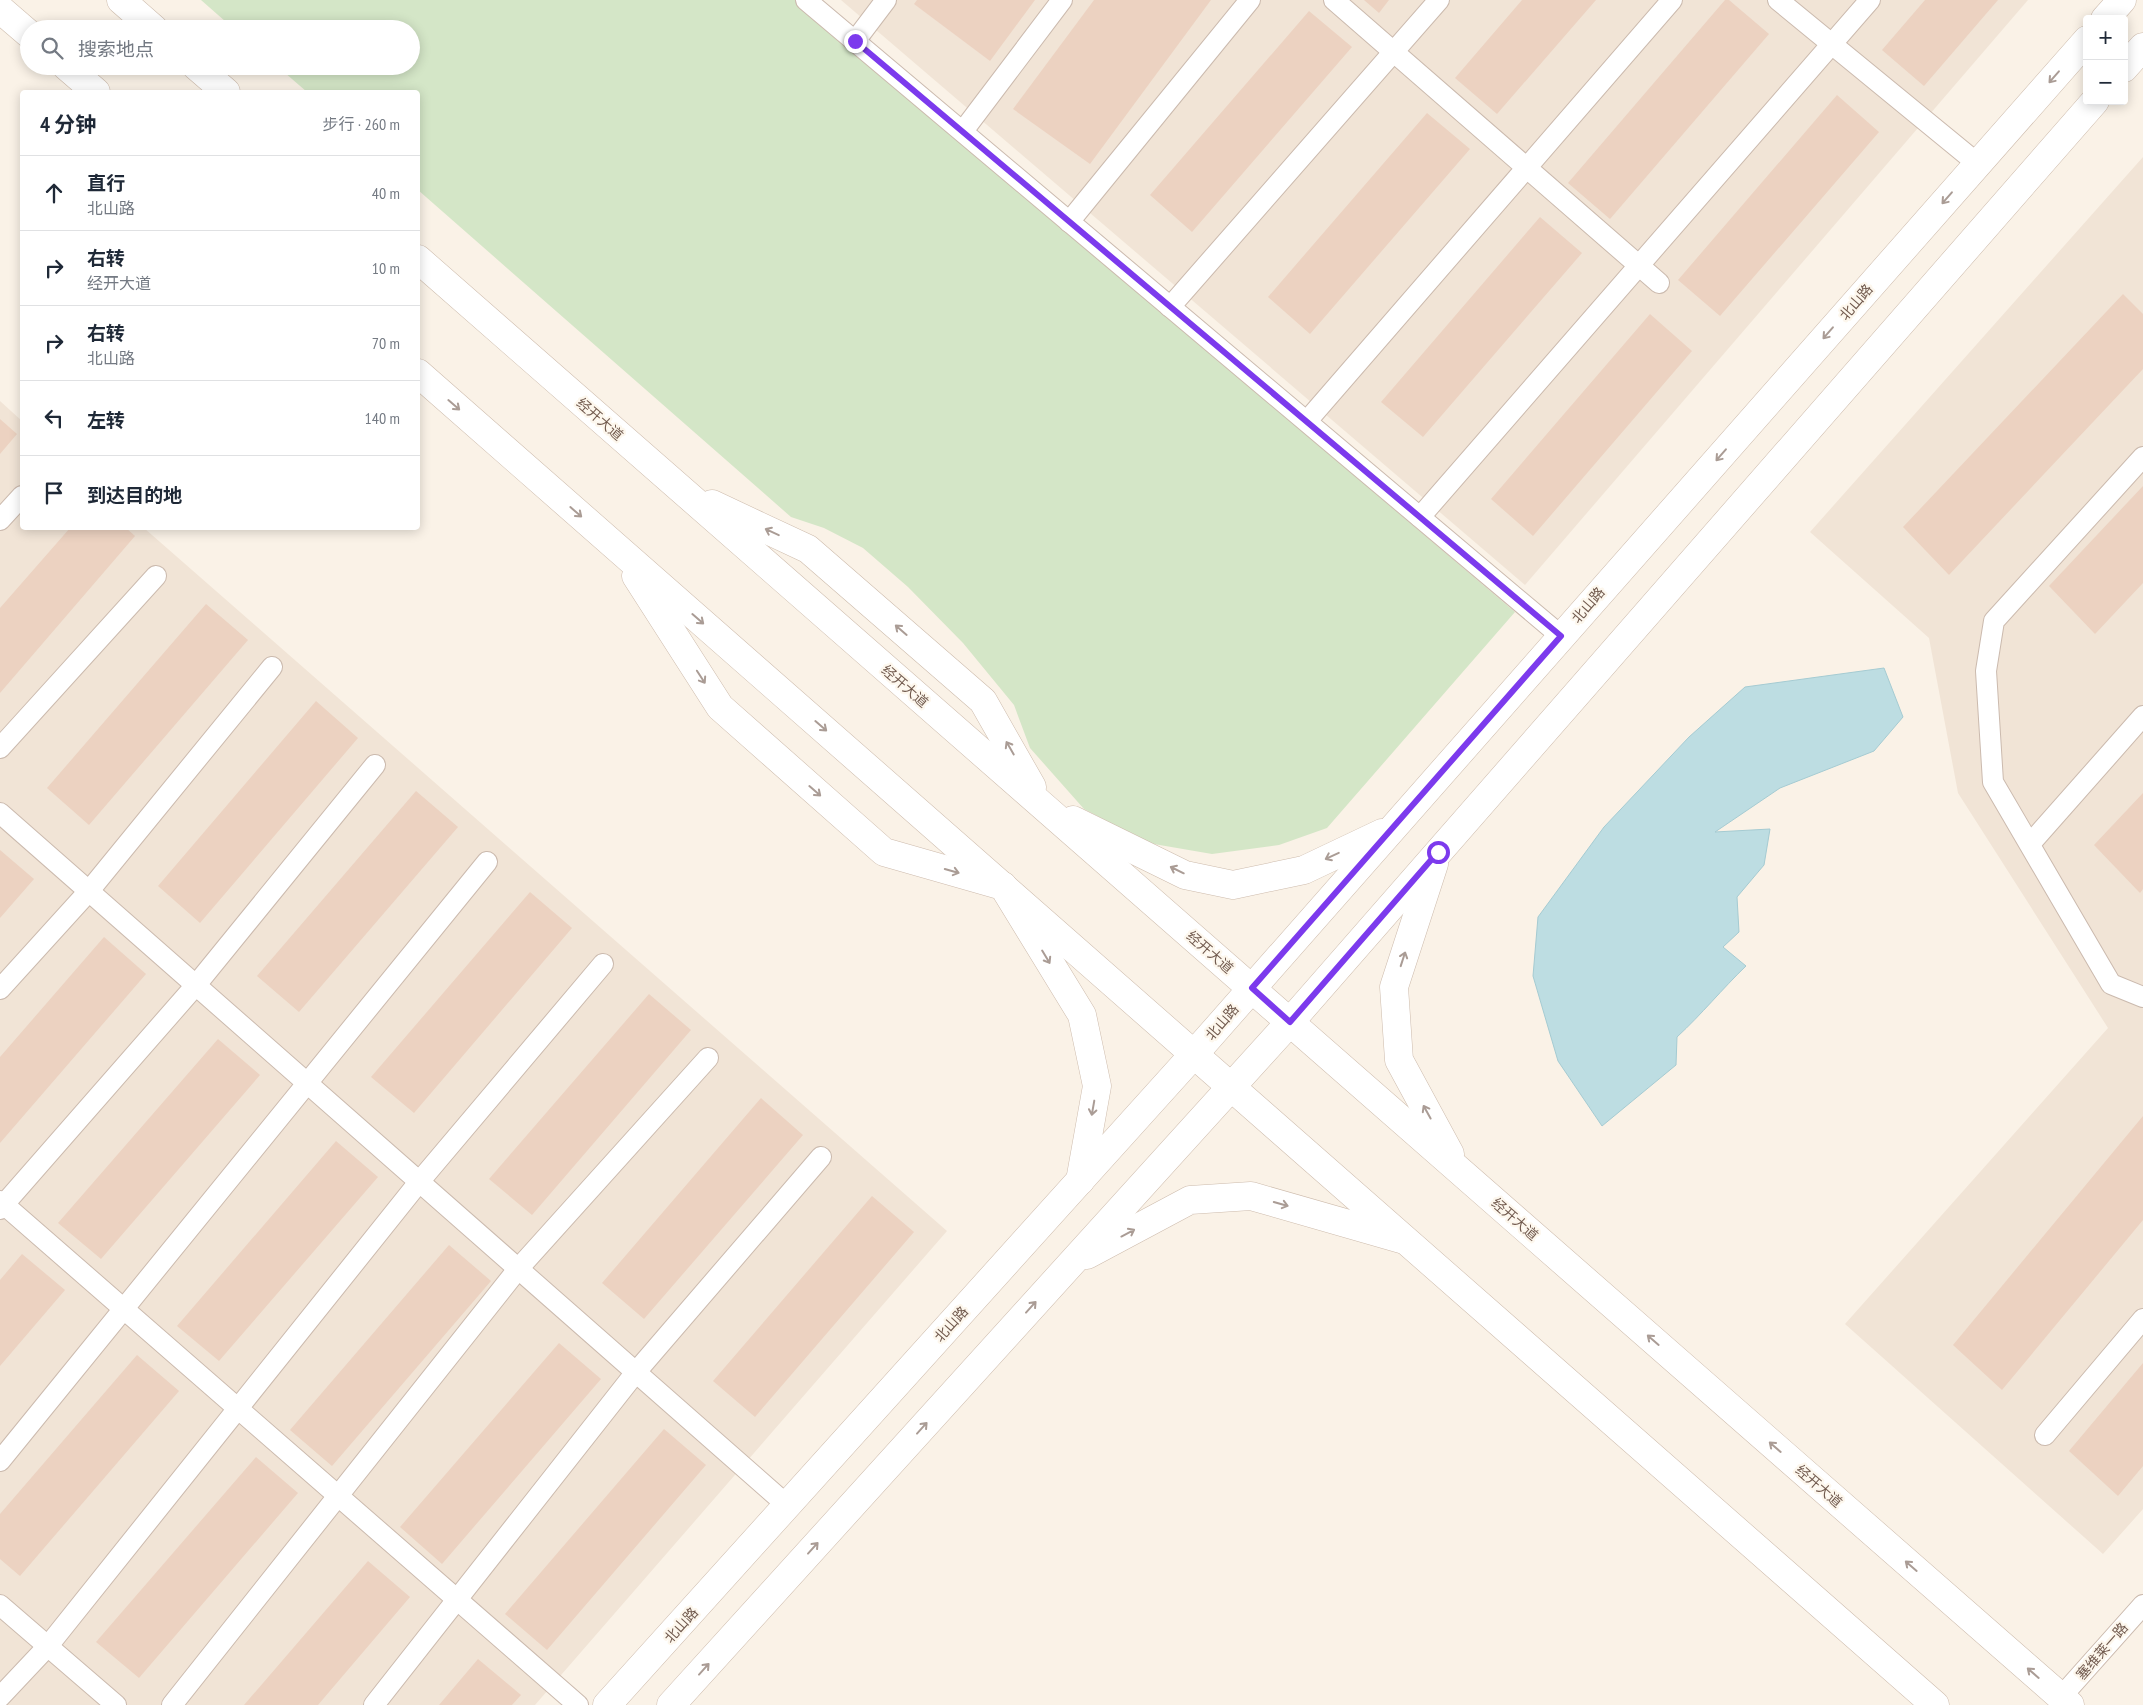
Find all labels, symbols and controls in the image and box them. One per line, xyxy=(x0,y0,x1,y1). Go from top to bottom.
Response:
map controls xyxy=(2083,15,2128,105)
button: + xyxy=(2083,15,2128,60)
search box xyxy=(20,20,420,75)
route end xyxy=(844,30,867,53)
icon: search xyxy=(38,34,66,62)
text: 搜索地点 xyxy=(78,37,154,61)
button: − xyxy=(2083,60,2128,105)
one-way arrow xyxy=(2049,70,2060,83)
text: 4 分钟 xyxy=(40,111,96,138)
text: 步行 · 260 m xyxy=(322,114,400,134)
text: 直行 xyxy=(87,171,125,195)
icon: ahead xyxy=(40,179,68,207)
text: 40 m xyxy=(372,183,400,203)
one-way arrow xyxy=(1941,192,1953,205)
text: 北山路 xyxy=(87,198,135,218)
text: 右转 xyxy=(87,246,125,270)
icon: right xyxy=(40,254,68,282)
text: 10 m xyxy=(372,258,400,278)
text: 经开大道 xyxy=(87,273,151,293)
street label: 北山路 xyxy=(1835,280,1877,324)
text: 右转 xyxy=(87,321,125,345)
one-way arrow xyxy=(1822,327,1834,340)
icon: right xyxy=(40,329,68,357)
text: 70 m xyxy=(372,333,400,353)
text: 北山路 xyxy=(87,348,135,368)
street label: 经开大道 xyxy=(573,394,627,444)
one-way arrow xyxy=(448,399,461,410)
icon: left xyxy=(40,404,68,432)
text: 左转 xyxy=(87,408,125,432)
text: 140 m xyxy=(365,408,400,428)
one-way arrow xyxy=(1715,449,1726,462)
icon: arrive xyxy=(40,479,68,507)
text: 到达目的地 xyxy=(87,483,182,507)
one-way arrow xyxy=(570,506,583,518)
one-way arrow xyxy=(765,527,780,537)
street label: 北山路 xyxy=(1567,583,1609,627)
one-way arrow xyxy=(692,613,705,625)
one-way arrow xyxy=(895,624,908,635)
street label: 经开大道 xyxy=(878,661,932,711)
one-way arrow xyxy=(696,670,706,684)
one-way arrow xyxy=(814,720,827,732)
one-way arrow xyxy=(1004,741,1014,755)
one-way arrow xyxy=(809,785,822,797)
route start xyxy=(1427,841,1450,864)
one-way arrow xyxy=(1325,852,1340,862)
one-way arrow xyxy=(1170,865,1185,875)
one-way arrow xyxy=(944,867,960,877)
street label: 经开大道 xyxy=(1183,927,1237,977)
one-way arrow xyxy=(1042,950,1052,964)
one-way arrow xyxy=(1399,951,1409,967)
street label: 北山路 xyxy=(1201,1000,1243,1044)
one-way arrow xyxy=(1088,1099,1098,1115)
one-way arrow xyxy=(1422,1106,1432,1120)
street label: 经开大道 xyxy=(1488,1194,1542,1244)
one-way arrow xyxy=(1273,1200,1289,1210)
one-way arrow xyxy=(1120,1228,1135,1237)
one-way arrow xyxy=(1025,1301,1037,1314)
street label: 北山路 xyxy=(930,1302,972,1346)
one-way arrow xyxy=(1647,1335,1660,1346)
one-way arrow xyxy=(916,1421,928,1434)
one-way arrow xyxy=(1769,1441,1782,1453)
street label: 经开大道 xyxy=(1792,1461,1846,1511)
one-way arrow xyxy=(807,1542,819,1555)
one-way arrow xyxy=(1904,1560,1917,1572)
street label: 北山路 xyxy=(660,1603,702,1647)
street label: 塞维莱一路 xyxy=(2072,1619,2132,1683)
one-way arrow xyxy=(698,1662,710,1675)
one-way arrow xyxy=(2026,1667,2039,1679)

